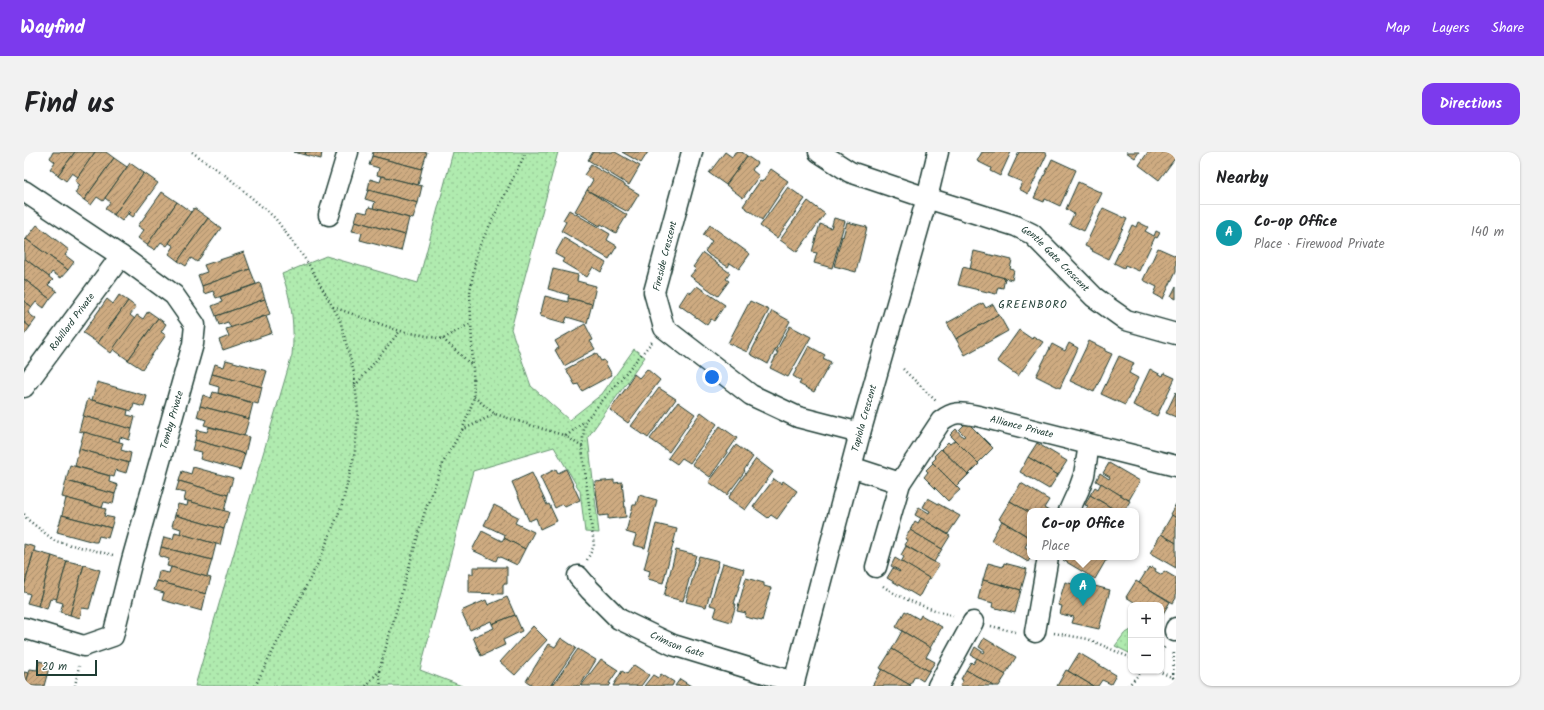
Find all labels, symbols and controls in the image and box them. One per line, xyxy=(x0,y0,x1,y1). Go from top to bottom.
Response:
text: Wayfind xyxy=(20,13,85,43)
text: Map xyxy=(1386,17,1410,39)
text: Layers xyxy=(1432,17,1470,39)
text: Share xyxy=(1492,17,1524,39)
text: Find us xyxy=(24,82,115,127)
button: Directions xyxy=(1422,83,1520,125)
text: Nearby xyxy=(1216,165,1268,192)
text: Co-op Office xyxy=(1254,210,1337,234)
street label: Fireside Crescent xyxy=(649,219,681,293)
street label: Gentle Gate Crescent xyxy=(1018,222,1093,296)
text: A xyxy=(1225,222,1233,243)
text: 140 m xyxy=(1471,222,1504,243)
text: Place · Firewood Private xyxy=(1254,234,1385,255)
street label: Robillard Private xyxy=(45,289,99,354)
district label: GREENBORO xyxy=(998,296,1068,314)
your location xyxy=(702,367,722,387)
street label: Tapiola Crescent xyxy=(847,383,881,454)
street label: Temby Private xyxy=(156,388,188,451)
street label: Alliance Private xyxy=(988,411,1056,443)
popup xyxy=(1027,508,1139,560)
text: Co-op Office xyxy=(1042,512,1124,536)
text: Place xyxy=(1042,536,1069,557)
pin: A xyxy=(1070,573,1096,606)
map controls xyxy=(1128,602,1164,674)
button: + xyxy=(1128,602,1164,638)
street label: Crimson Gate xyxy=(647,627,707,662)
button: − xyxy=(1128,638,1164,674)
scale bar xyxy=(36,658,97,677)
text: 20 m xyxy=(42,658,67,676)

